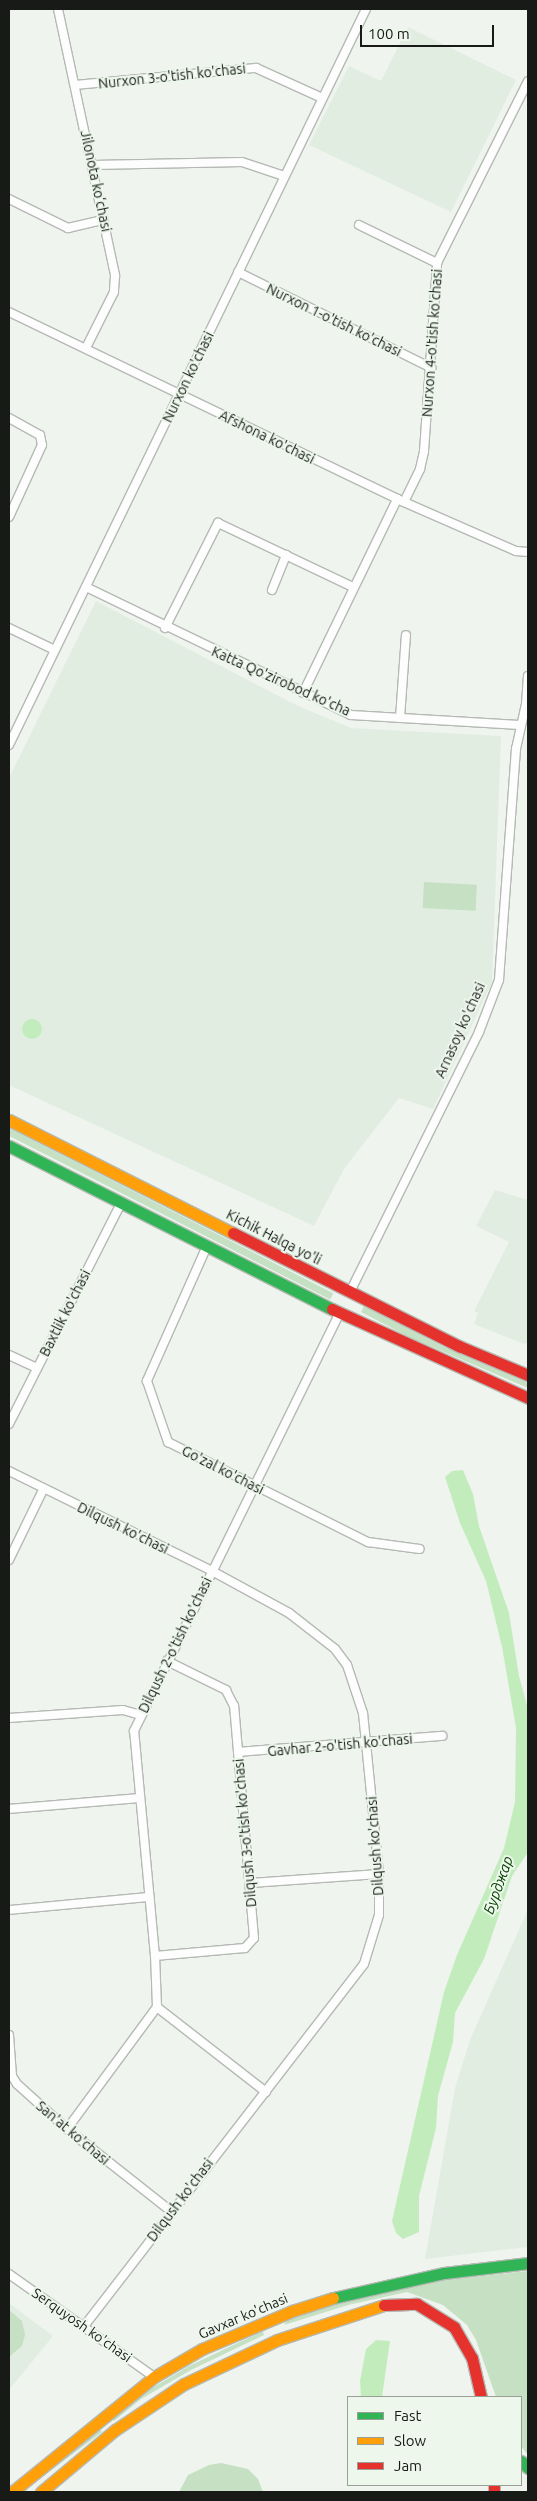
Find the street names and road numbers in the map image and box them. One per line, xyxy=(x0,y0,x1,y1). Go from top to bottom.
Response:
street label: Nurxon 3-o'tish ko'chasi xyxy=(97,60,247,92)
street label: Jilonota ko‘chasi xyxy=(77,129,115,233)
street label: Nurxon 4-o'tish ko'chasi xyxy=(418,268,446,418)
street label: Nurxon 1-o'tish ko'chasi xyxy=(264,280,404,360)
street label: Nurxon ko'chasi xyxy=(159,329,217,425)
street label: Afshona ko'chasi xyxy=(216,407,318,467)
street label: Katta Qo'zirobod ko'cha xyxy=(209,643,353,719)
street label: Arnasoy ko'chasi xyxy=(431,980,489,1080)
street label: Kichik Halqa yo'li xyxy=(224,1206,324,1268)
street label: Baxtlik ko'chasi xyxy=(36,1267,94,1359)
street label: Go'zal ko'chasi xyxy=(179,1442,267,1498)
street label: Dilqush ko'chasi xyxy=(75,1499,171,1557)
street label: Dilqush 2-o'tish ko'chasi xyxy=(135,1574,215,1716)
street label: Gavhar 2-o'tish ko'chasi xyxy=(267,1730,413,1760)
street label: Dilqush 3-o'tish ko'chasi xyxy=(230,1758,260,1908)
street label: Dilqush ko'chasi xyxy=(363,1796,387,1896)
street label: San'at ko'chasi xyxy=(33,2097,113,2169)
street label: Dilqush ko'chasi xyxy=(143,2155,217,2245)
street label: Serquyosh ko'chasi xyxy=(29,2284,135,2366)
street label: Gavxar ko'chasi xyxy=(196,2290,290,2342)

